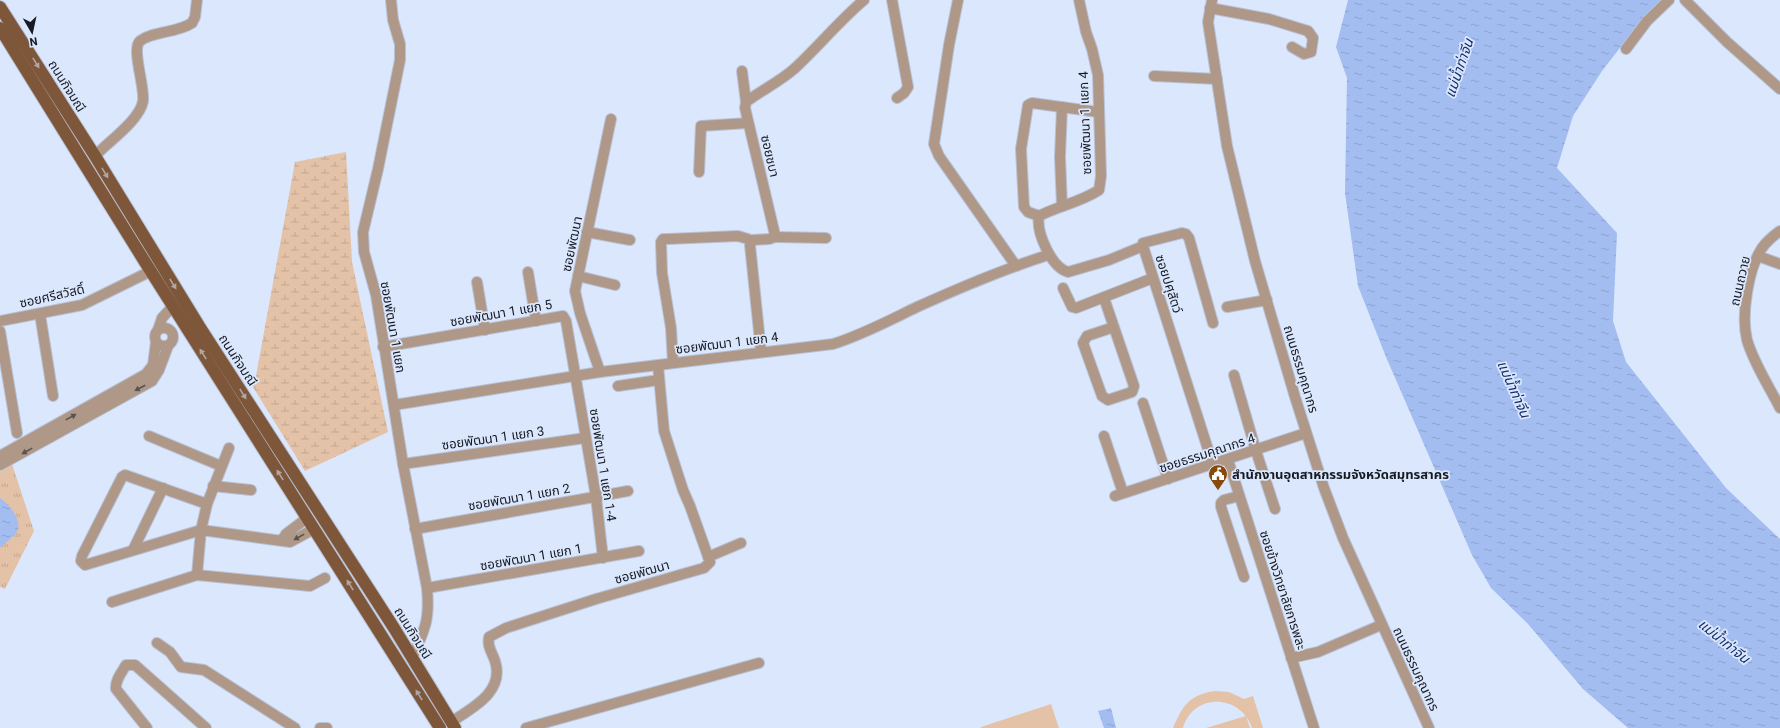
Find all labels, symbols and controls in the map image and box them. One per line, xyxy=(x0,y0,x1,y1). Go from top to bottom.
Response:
north arrow xyxy=(12,12,52,52)
text: N xyxy=(28,34,38,48)
water label: แม่น้ำท่าจีน xyxy=(1440,35,1477,99)
street label: ถนนกิจมณี xyxy=(45,57,89,115)
one-way arrow xyxy=(32,58,40,68)
street label: ซอยพัฒนา 1 แยก 4 xyxy=(1076,70,1094,175)
street label: ซอยชบา xyxy=(758,134,782,178)
one-way arrow xyxy=(102,167,109,179)
street label: ซอยพัฒนา xyxy=(559,215,585,273)
street label: ซอยปศุสัตว์ xyxy=(1153,253,1186,315)
street label: ถนนถวาย xyxy=(1727,254,1753,308)
one-way arrow xyxy=(169,279,177,289)
street label: ซอยพัฒนา 1 แยก xyxy=(378,280,408,374)
street label: ซอยศรีสวัสดิ์ xyxy=(18,281,86,311)
street label: ซอยพัฒนา 1 แยก 5 xyxy=(449,297,553,329)
street label: ถนนธรรมคุณากร xyxy=(1281,323,1321,415)
street label: ซอยพัฒนา 1 แยก 4 xyxy=(675,329,780,357)
street label: ถนนกิจมณี xyxy=(216,331,260,389)
one-way arrow xyxy=(199,348,207,359)
water label: แม่น้ำท่าจีน xyxy=(1494,357,1536,421)
one-way arrow xyxy=(135,385,146,392)
one-way arrow xyxy=(239,389,247,399)
street label: ซอยพัฒนา 1 แยก 1-4 xyxy=(587,407,619,523)
one-way arrow xyxy=(65,413,77,420)
street label: ซอยพัฒนา 1 แยก 3 xyxy=(441,423,545,453)
street label: ซอยธรรมคุณากร 4 xyxy=(1157,430,1257,476)
one-way arrow xyxy=(21,448,32,454)
public building icon: สำนักงานอุตสาหกรรมจังหวัดสมุทรสาคร xyxy=(1207,463,1229,491)
place label: สำนักงานอุตสาหกรรมจังหวัดสมุทรสาคร xyxy=(1232,467,1449,482)
one-way arrow xyxy=(276,470,284,480)
street label: ซอยพัฒนา 1 แยก 2 xyxy=(467,481,571,513)
street label: ซอยข้างวิทยาลัยการพละ xyxy=(1257,528,1309,652)
one-way arrow xyxy=(293,534,304,540)
street label: ซอยพัฒนา 1 แยก 1 xyxy=(479,541,583,573)
street label: ซอยพัฒนา xyxy=(613,557,671,587)
one-way arrow xyxy=(346,579,353,591)
street label: ถนนกิจมณี xyxy=(391,604,435,662)
water label: แม่น้ำท่าจีน xyxy=(1695,614,1755,667)
street label: ถนนธรรมคุณากร xyxy=(1390,625,1442,713)
one-way arrow xyxy=(415,690,423,700)

